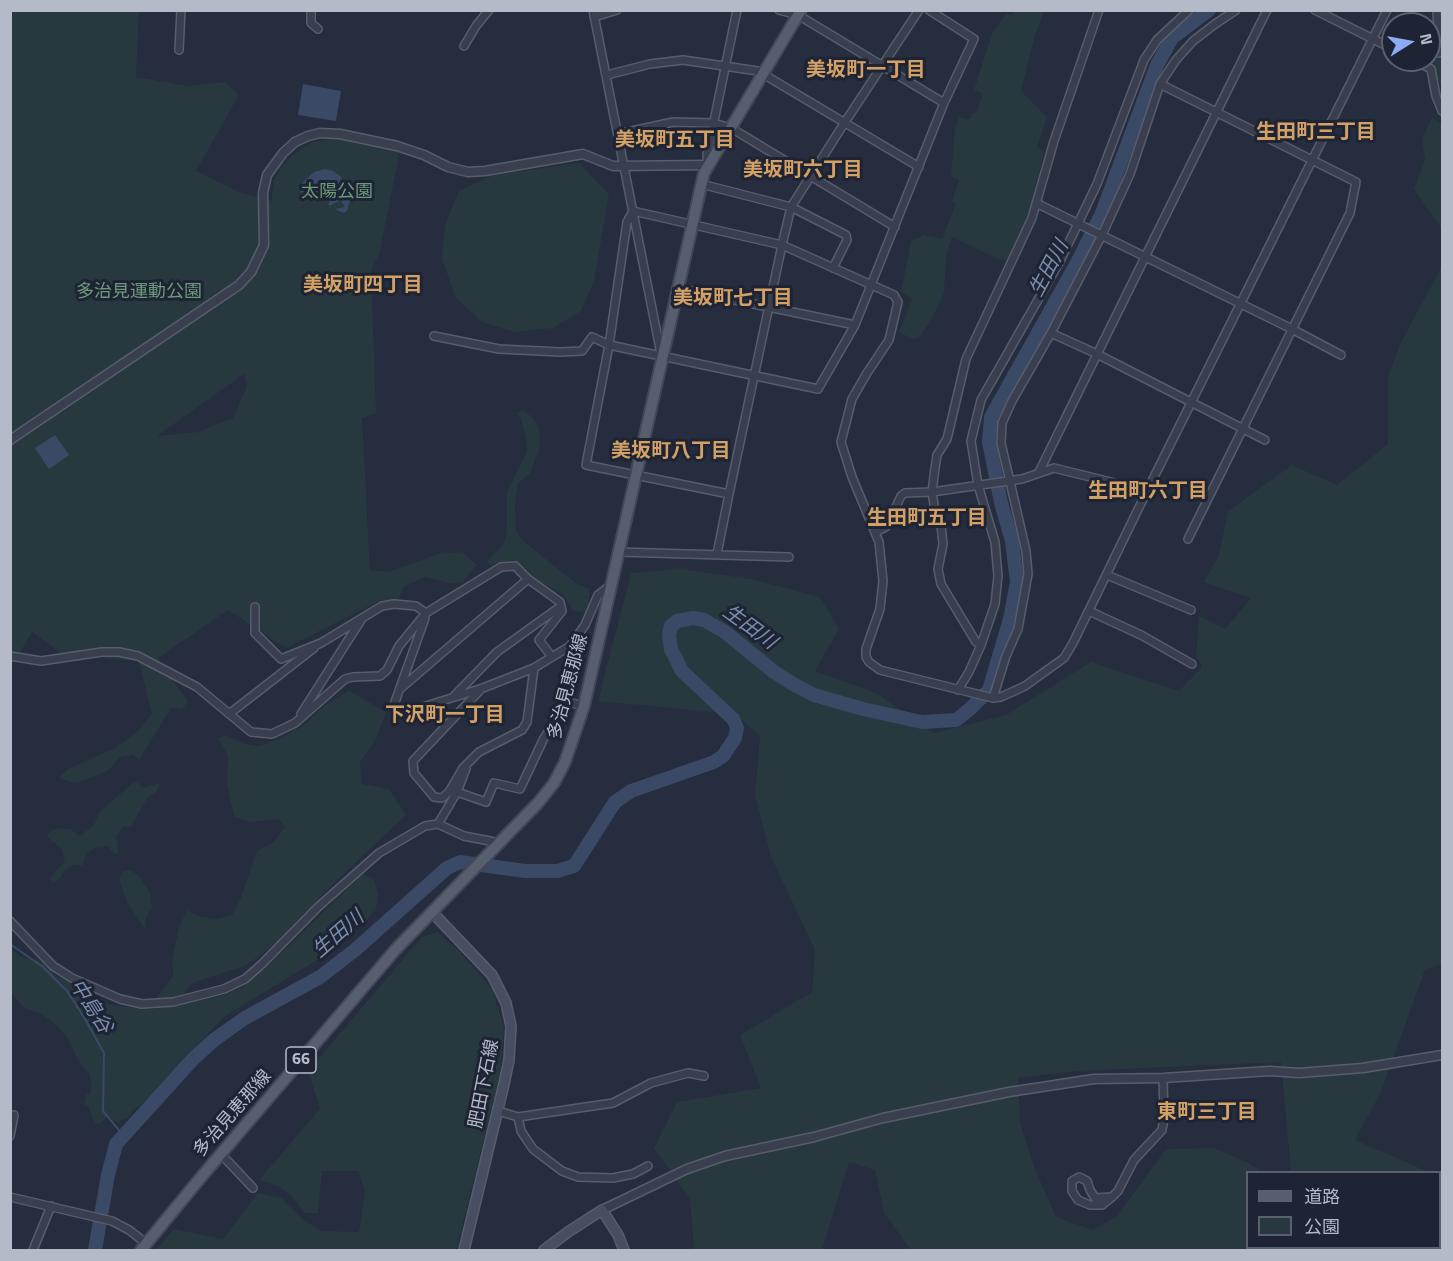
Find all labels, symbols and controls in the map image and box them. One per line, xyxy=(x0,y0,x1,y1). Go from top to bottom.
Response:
north arrow xyxy=(1381,12,1441,72)
text: N xyxy=(1414,31,1440,47)
district label: 美坂町一丁目 xyxy=(806,59,926,83)
district label: 生田町三丁目 xyxy=(1256,121,1376,145)
district label: 美坂町五丁目 xyxy=(615,129,735,153)
district label: 美坂町六丁目 xyxy=(743,159,863,183)
park label: 太陽公園 xyxy=(301,182,373,204)
water label: 生田川 xyxy=(1025,237,1075,301)
district label: 美坂町四丁目 xyxy=(303,274,423,298)
park label: 多治見運動公園 xyxy=(76,282,202,304)
district label: 美坂町七丁目 xyxy=(673,287,793,311)
district label: 美坂町八丁目 xyxy=(611,440,731,464)
district label: 生田町六丁目 xyxy=(1088,480,1208,504)
district label: 生田町五丁目 xyxy=(867,507,987,531)
water label: 生田川 xyxy=(718,601,780,655)
street label: 多治見恵那線 xyxy=(545,632,593,742)
district label: 下沢町一丁目 xyxy=(385,704,505,728)
water label: 生田川 xyxy=(308,906,370,964)
water label: 中島谷 xyxy=(64,975,116,1039)
street label: 肥田下石線 xyxy=(466,1038,504,1130)
road number: 66 xyxy=(286,1047,316,1073)
street label: 多治見恵那線 xyxy=(189,1066,277,1162)
district label: 東町三丁目 xyxy=(1157,1101,1257,1125)
legend xyxy=(1246,1171,1441,1249)
text: 道路 xyxy=(1304,1183,1340,1210)
text: 公園 xyxy=(1304,1213,1340,1240)

